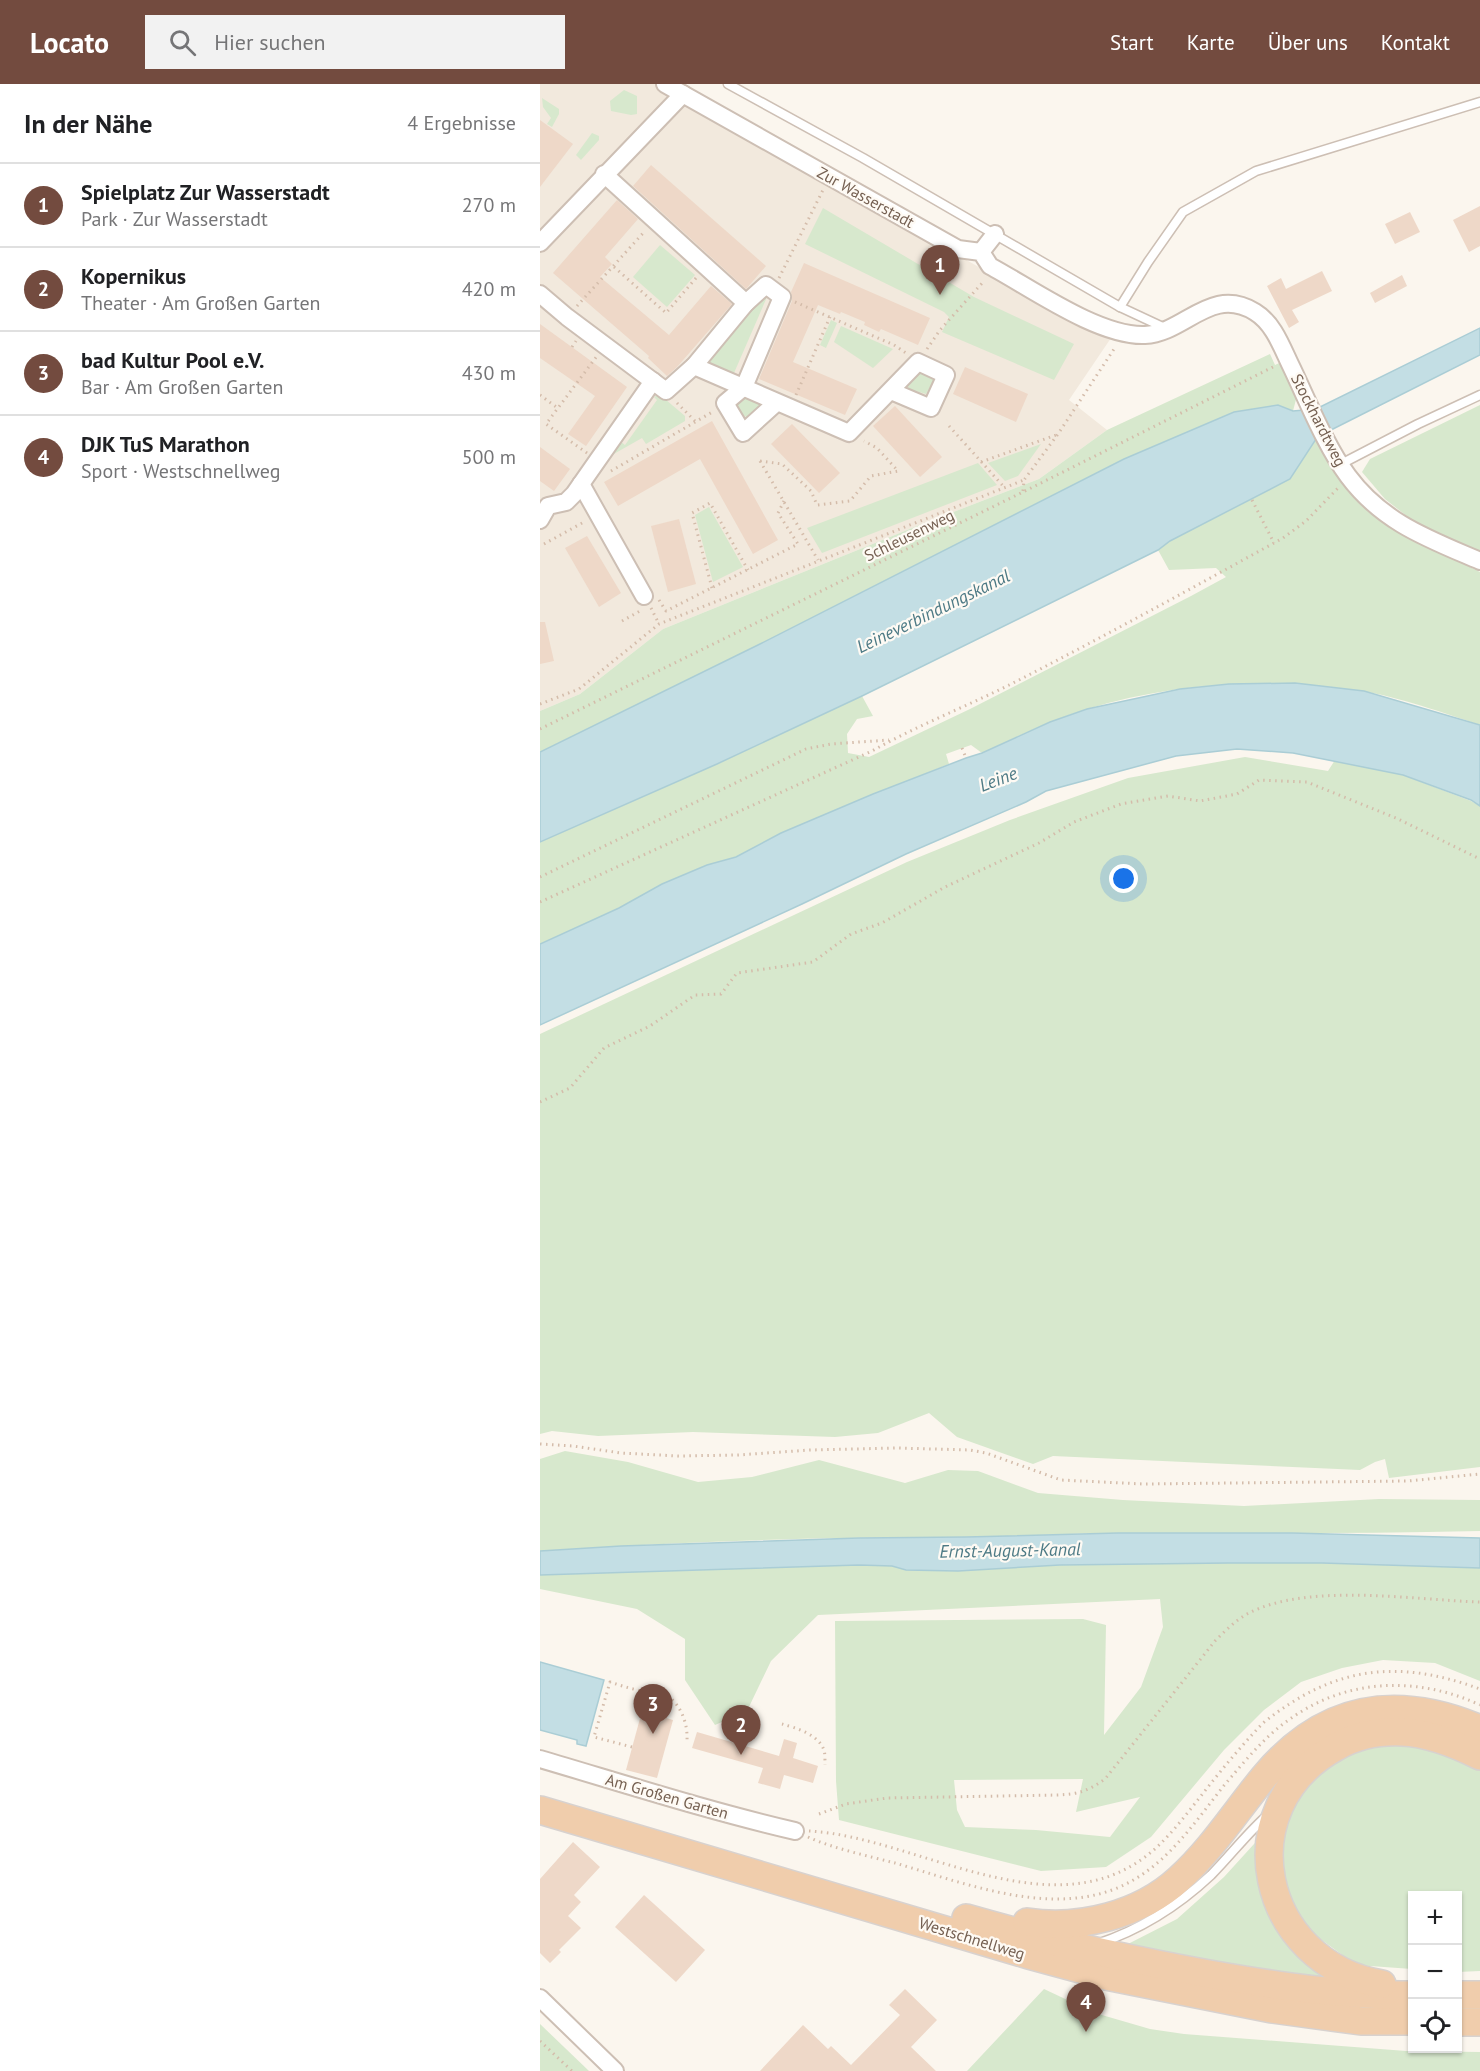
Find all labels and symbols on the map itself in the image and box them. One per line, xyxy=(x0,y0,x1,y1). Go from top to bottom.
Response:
street label: Zur Wasserstadt xyxy=(814,162,919,232)
pin: 1 xyxy=(920,246,960,295)
street label: Stockhardtweg xyxy=(1287,370,1351,470)
street label: Schleusenweg xyxy=(861,505,957,565)
water label: Leineverbindungskanal xyxy=(853,564,1014,658)
water label: Leine xyxy=(976,761,1021,797)
your location xyxy=(1109,864,1138,893)
water label: Ernst-August-Kanal xyxy=(939,1537,1081,1563)
pin: 3 xyxy=(634,1684,672,1734)
pin: 2 xyxy=(722,1706,760,1755)
street label: Am Großen Garten xyxy=(603,1769,731,1823)
street label: Westschnellweg xyxy=(917,1912,1027,1964)
pin: 4 xyxy=(1066,1982,1106,2032)

